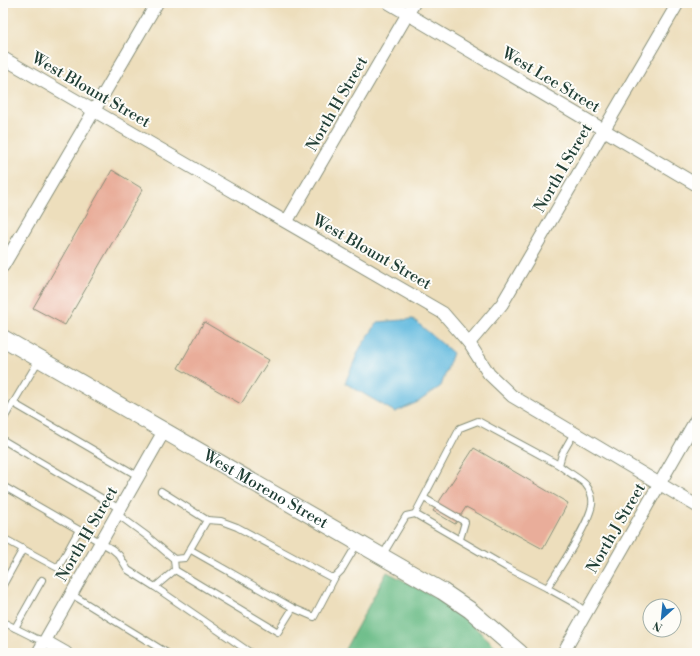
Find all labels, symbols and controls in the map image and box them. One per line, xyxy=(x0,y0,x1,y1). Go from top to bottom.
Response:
street label: West Lee Street xyxy=(497,42,604,117)
street label: West Blount Street xyxy=(27,47,154,132)
street label: North H Street xyxy=(302,53,372,155)
street label: North I Street xyxy=(529,120,597,216)
street label: West Blount Street xyxy=(308,209,435,294)
street label: West Moreno Street xyxy=(199,445,332,533)
street label: North J Street xyxy=(582,479,650,577)
street label: North H Street xyxy=(52,483,122,585)
north arrow xyxy=(642,598,682,638)
text: N xyxy=(651,618,665,634)

